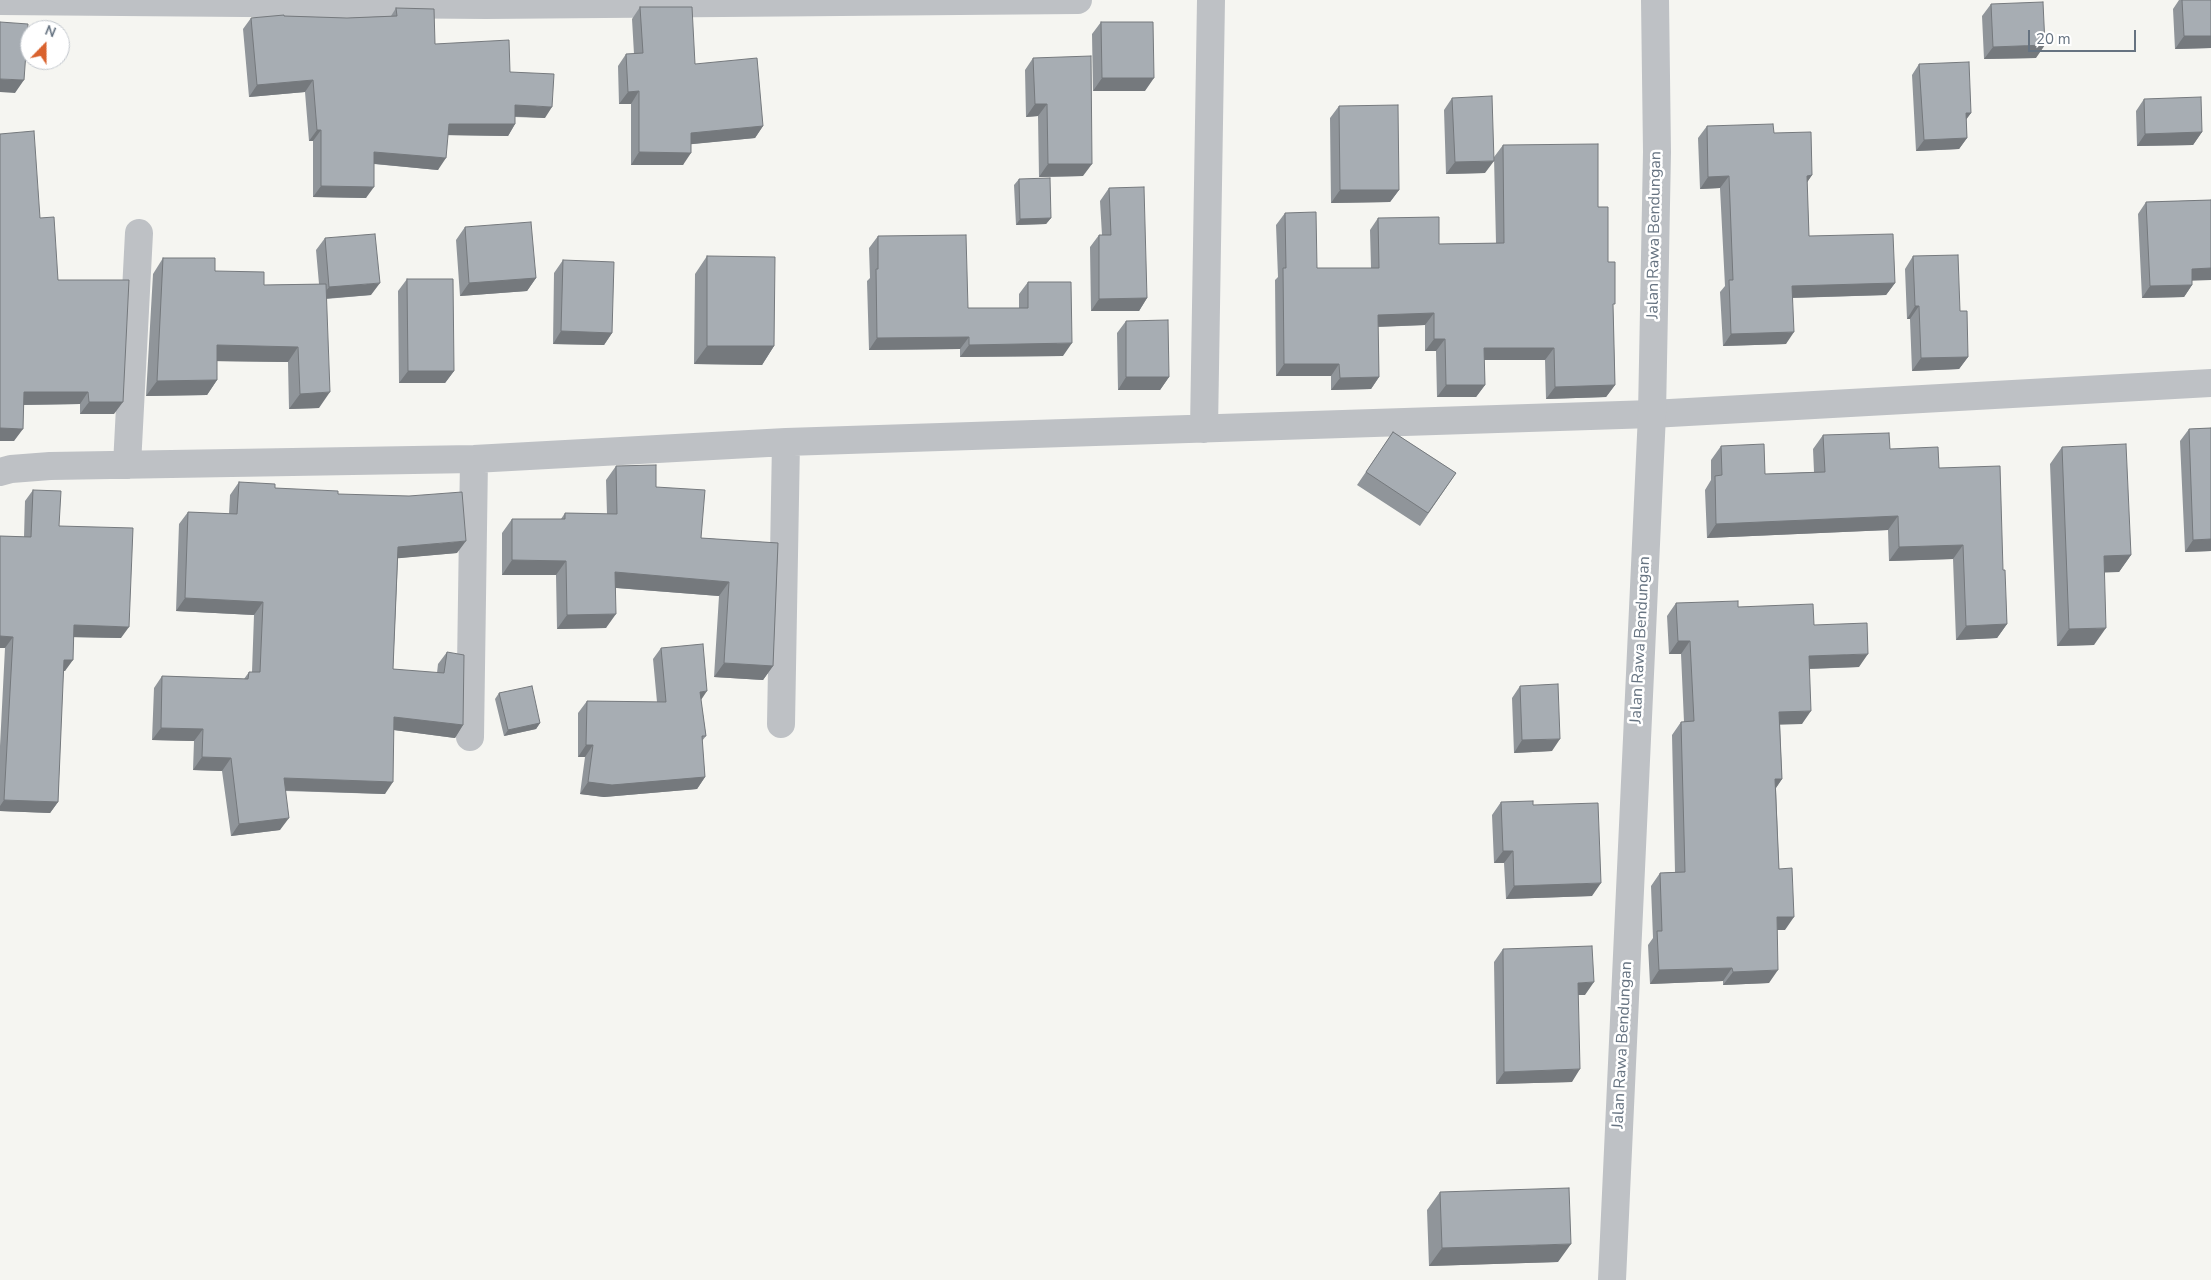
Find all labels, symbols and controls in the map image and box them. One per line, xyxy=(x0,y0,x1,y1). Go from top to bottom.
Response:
north arrow xyxy=(20,20,70,70)
scale bar xyxy=(2031,20,2138,52)
text: N xyxy=(42,21,59,42)
text: 20 m xyxy=(2036,29,2071,49)
street label: Jalan Rawa Bendungan xyxy=(1644,151,1666,319)
street label: Jalan Rawa Bendungan xyxy=(1627,556,1655,724)
street label: Jalan Rawa Bendungan xyxy=(1609,961,1637,1129)

